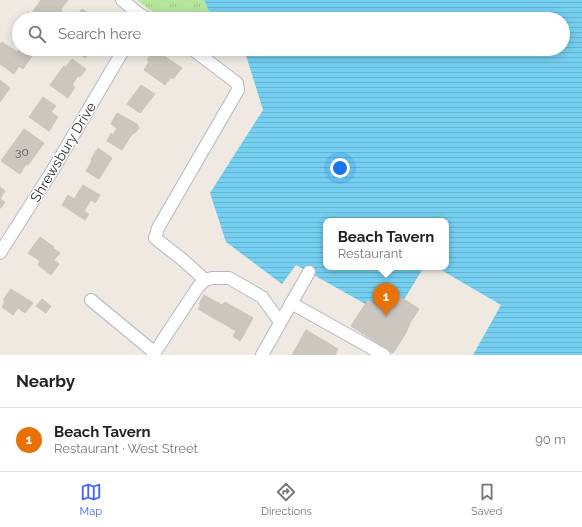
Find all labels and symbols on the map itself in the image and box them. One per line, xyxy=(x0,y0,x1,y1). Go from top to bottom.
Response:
street label: Shrewsbury Drive xyxy=(27,99,99,205)
house number: 30 xyxy=(15,145,29,159)
your location xyxy=(330,158,350,178)
pin: 1 xyxy=(373,283,399,316)

